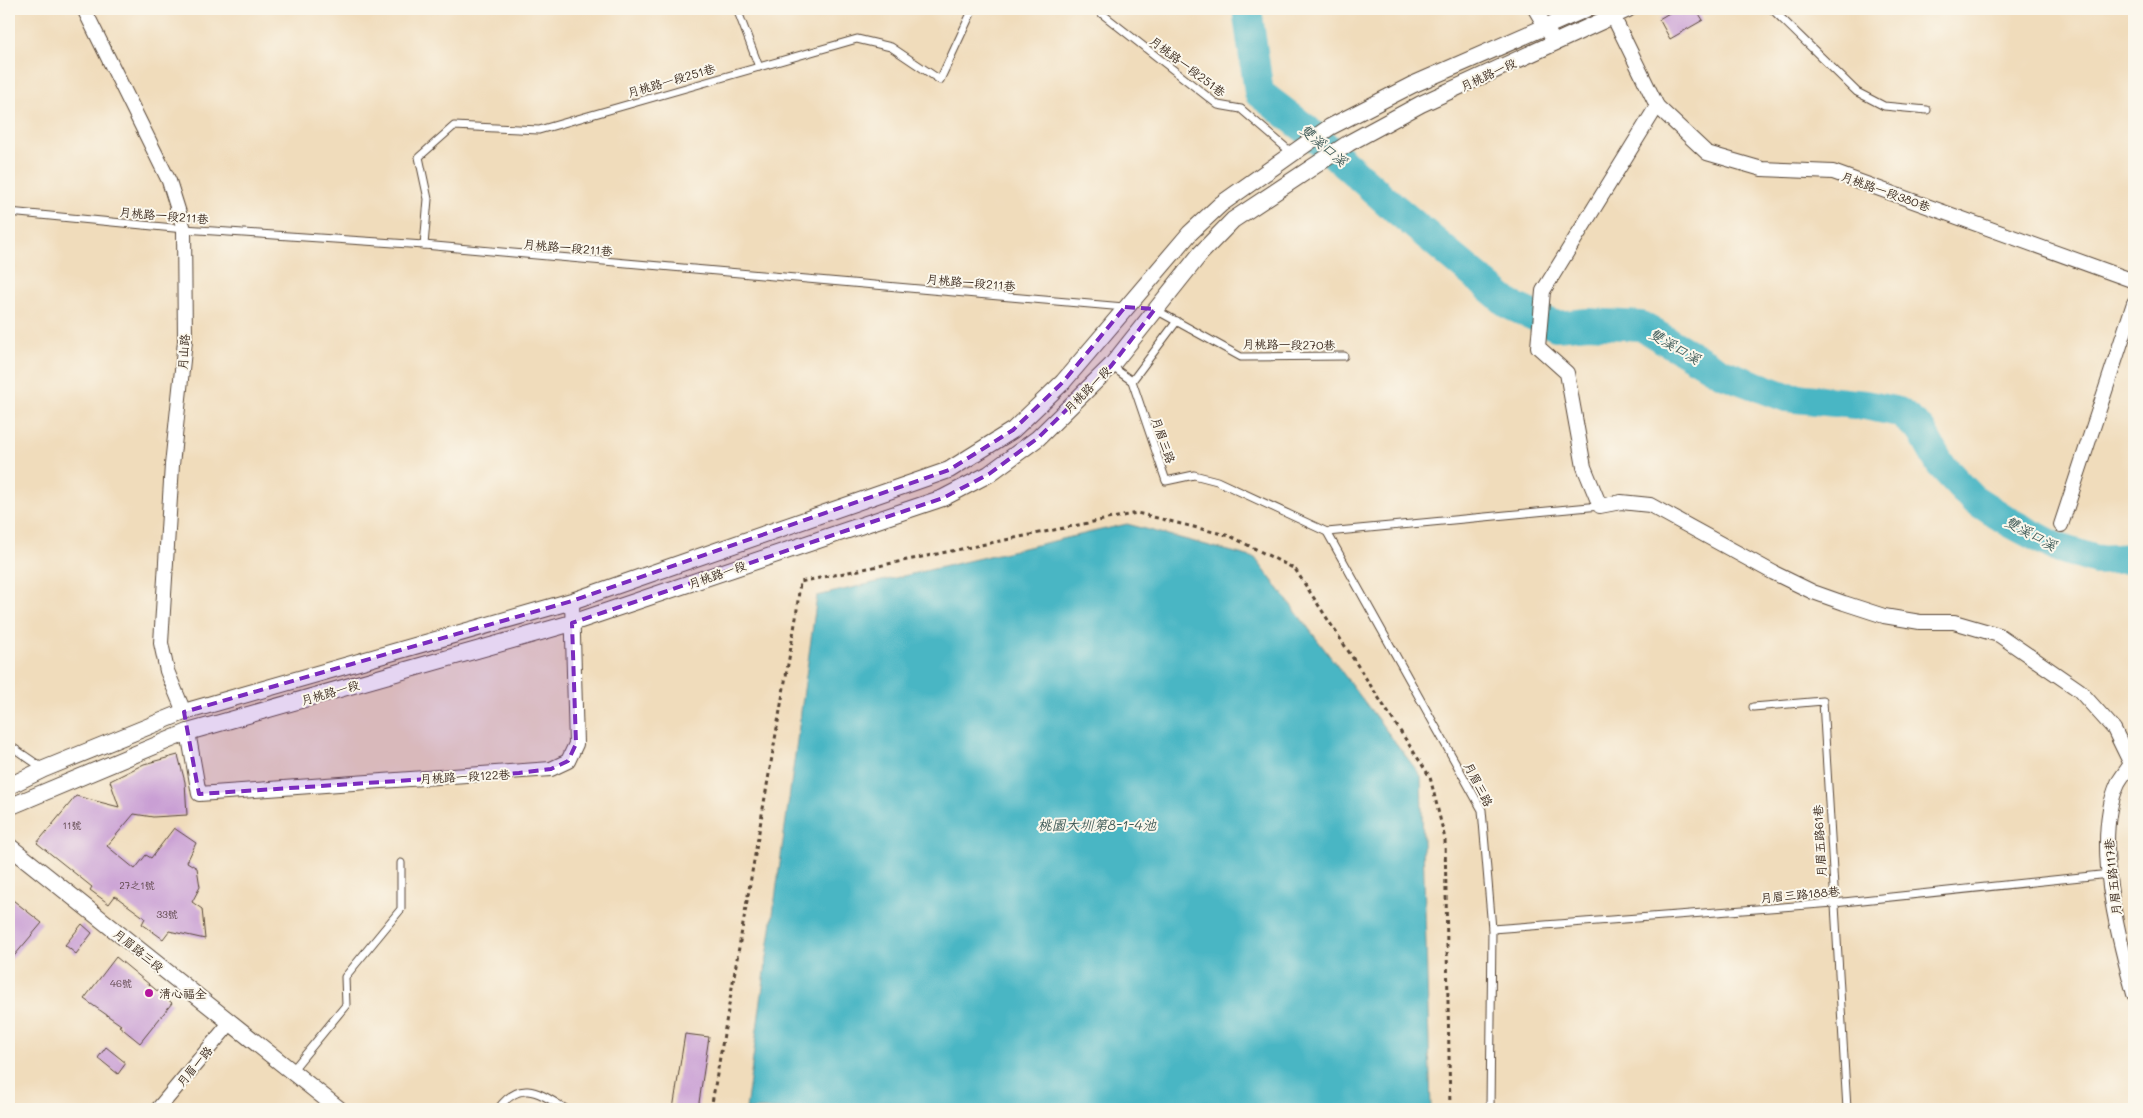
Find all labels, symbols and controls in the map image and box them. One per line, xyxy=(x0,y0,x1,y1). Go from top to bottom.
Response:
street label: 月桃路一段251巷 xyxy=(1147,32,1229,100)
street label: 月桃路一段 xyxy=(1457,54,1519,94)
street label: 月桃路一段251巷 xyxy=(625,60,717,100)
water label: 雙溪口溪 xyxy=(1296,120,1352,171)
street label: 月桃路一段380巷 xyxy=(1839,167,1933,215)
street label: 月桃路一段211巷 xyxy=(119,203,209,227)
street label: 月桃路一段211巷 xyxy=(523,235,613,259)
street label: 月桃路一段211巷 xyxy=(926,270,1016,294)
water label: 雙溪口溪 xyxy=(1646,324,1705,369)
street label: 月山路 xyxy=(174,333,192,371)
street label: 月桃路一段270巷 xyxy=(1242,335,1336,353)
street label: 月桃路一段 xyxy=(1060,362,1114,416)
street label: 月眉三路 xyxy=(1149,415,1179,465)
water label: 雙溪口溪 xyxy=(2002,511,2061,555)
street label: 月桃路一段 xyxy=(686,557,748,591)
street label: 月桃路一段 xyxy=(299,676,361,708)
street label: 月眉三路 xyxy=(1461,759,1497,809)
street label: 月桃路一段122巷 xyxy=(419,766,511,786)
street label: 月眉五路61巷 xyxy=(1809,804,1829,878)
water label: 桃園大圳第8-1-4池 xyxy=(1038,815,1157,834)
house number: 11號 xyxy=(63,818,81,832)
street label: 月眉五路117巷 xyxy=(2100,838,2124,916)
house number: 27之1號 xyxy=(119,878,155,892)
street label: 月眉三路188巷 xyxy=(1760,883,1840,905)
house number: 33號 xyxy=(156,907,178,921)
street label: 月眉路三段 xyxy=(111,925,167,975)
house number: 46號 xyxy=(110,976,132,990)
place label: 清心福全 xyxy=(159,985,207,1001)
marker: 清心福全 xyxy=(143,987,155,999)
street label: 月眉一路 xyxy=(172,1042,216,1090)

